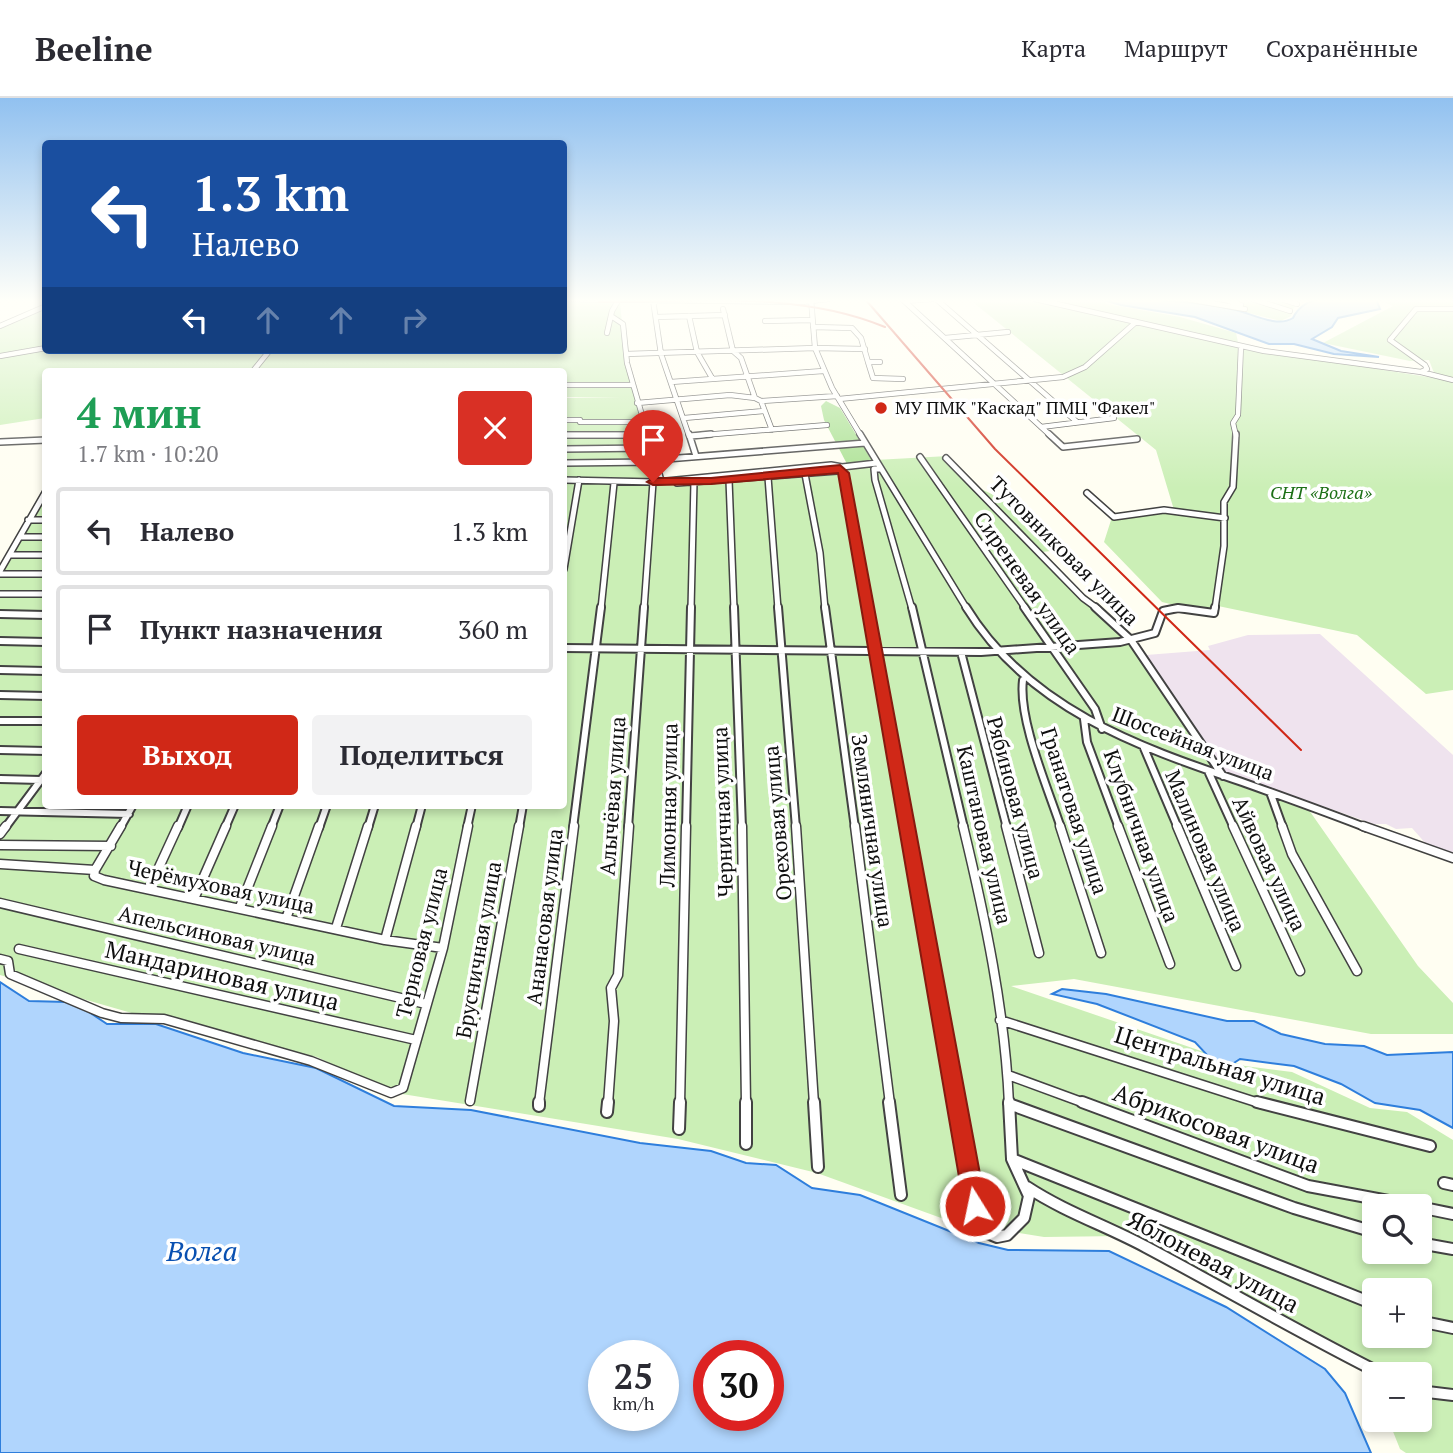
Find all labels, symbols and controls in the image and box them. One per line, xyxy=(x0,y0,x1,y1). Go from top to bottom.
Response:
text: Beeline xyxy=(35,27,153,70)
text: Карта xyxy=(1021,32,1086,64)
text: Маршрут xyxy=(1124,32,1228,64)
text: Сохранённые xyxy=(1266,32,1418,64)
text: 1.3 km xyxy=(192,160,349,225)
icon: left xyxy=(77,168,168,259)
text: Налево xyxy=(192,223,300,265)
icon: left xyxy=(176,301,214,339)
icon: ahead xyxy=(249,301,287,339)
icon: ahead xyxy=(322,301,360,339)
icon: right xyxy=(395,301,433,339)
text: 4 мин xyxy=(77,384,202,440)
button: close xyxy=(458,391,532,465)
place label: МУ ПМК "Каскад" ПМЦ "Факел" xyxy=(895,395,1156,419)
marker: МУ ПМК "Каскад" ПМЦ "Факел" xyxy=(873,400,889,416)
pin xyxy=(623,410,683,482)
icon: arrive xyxy=(634,421,672,459)
text: 1.7 km · 10:20 xyxy=(77,438,219,469)
street label: Тутовниковая улица xyxy=(984,469,1146,632)
park label: СНТ «Волга» xyxy=(1270,480,1373,504)
street label: Сиреневая улица xyxy=(968,506,1088,660)
icon: left xyxy=(81,512,119,550)
text: Налево xyxy=(140,514,234,548)
text: 1.3 km xyxy=(451,514,528,548)
icon: arrive xyxy=(81,610,119,648)
text: Пункт назначения xyxy=(140,612,383,646)
text: 360 m xyxy=(458,612,528,646)
street label: Шоссейная улица xyxy=(1109,699,1279,787)
street label: Рябиновая улица xyxy=(981,713,1051,883)
button: Выход xyxy=(77,715,298,795)
button: Поделиться xyxy=(312,715,532,795)
street label: Алычёвая улица xyxy=(592,715,632,876)
street label: Лимонная улица xyxy=(653,722,683,888)
street label: Гранатовая улица xyxy=(1035,724,1115,898)
street label: Черничная улица xyxy=(705,726,739,898)
street label: Земляничная улица xyxy=(846,732,900,930)
street label: Каштановая улица xyxy=(951,743,1019,927)
street label: Ореховая улица xyxy=(756,744,798,902)
street label: Клубничная улица xyxy=(1098,745,1186,926)
street label: Малиновая улица xyxy=(1159,765,1253,936)
street label: Айвовая улица xyxy=(1226,792,1314,936)
street label: Ананасовая улица xyxy=(519,826,569,1007)
street label: Черёмуховая улица xyxy=(125,853,318,920)
street label: Брусничная улица xyxy=(449,859,507,1041)
street label: Терновая улица xyxy=(389,864,453,1021)
street label: Апельсиновая улица xyxy=(116,899,319,971)
street label: Мандариновая улица xyxy=(102,933,342,1018)
street label: Центральная улица xyxy=(1111,1018,1330,1112)
street label: Абрикосовая улица xyxy=(1109,1076,1324,1180)
position arrow xyxy=(938,1169,1012,1243)
map controls xyxy=(1362,1194,1432,1432)
button: search xyxy=(1362,1194,1432,1264)
street label: Яблоневая улица xyxy=(1122,1202,1305,1320)
water label: Волга xyxy=(166,1232,237,1269)
button: + xyxy=(1362,1278,1432,1348)
speed limit sign: 30 xyxy=(693,1340,784,1431)
text: 25 xyxy=(614,1353,653,1399)
button: − xyxy=(1362,1362,1432,1432)
text: km/h xyxy=(613,1391,654,1415)

